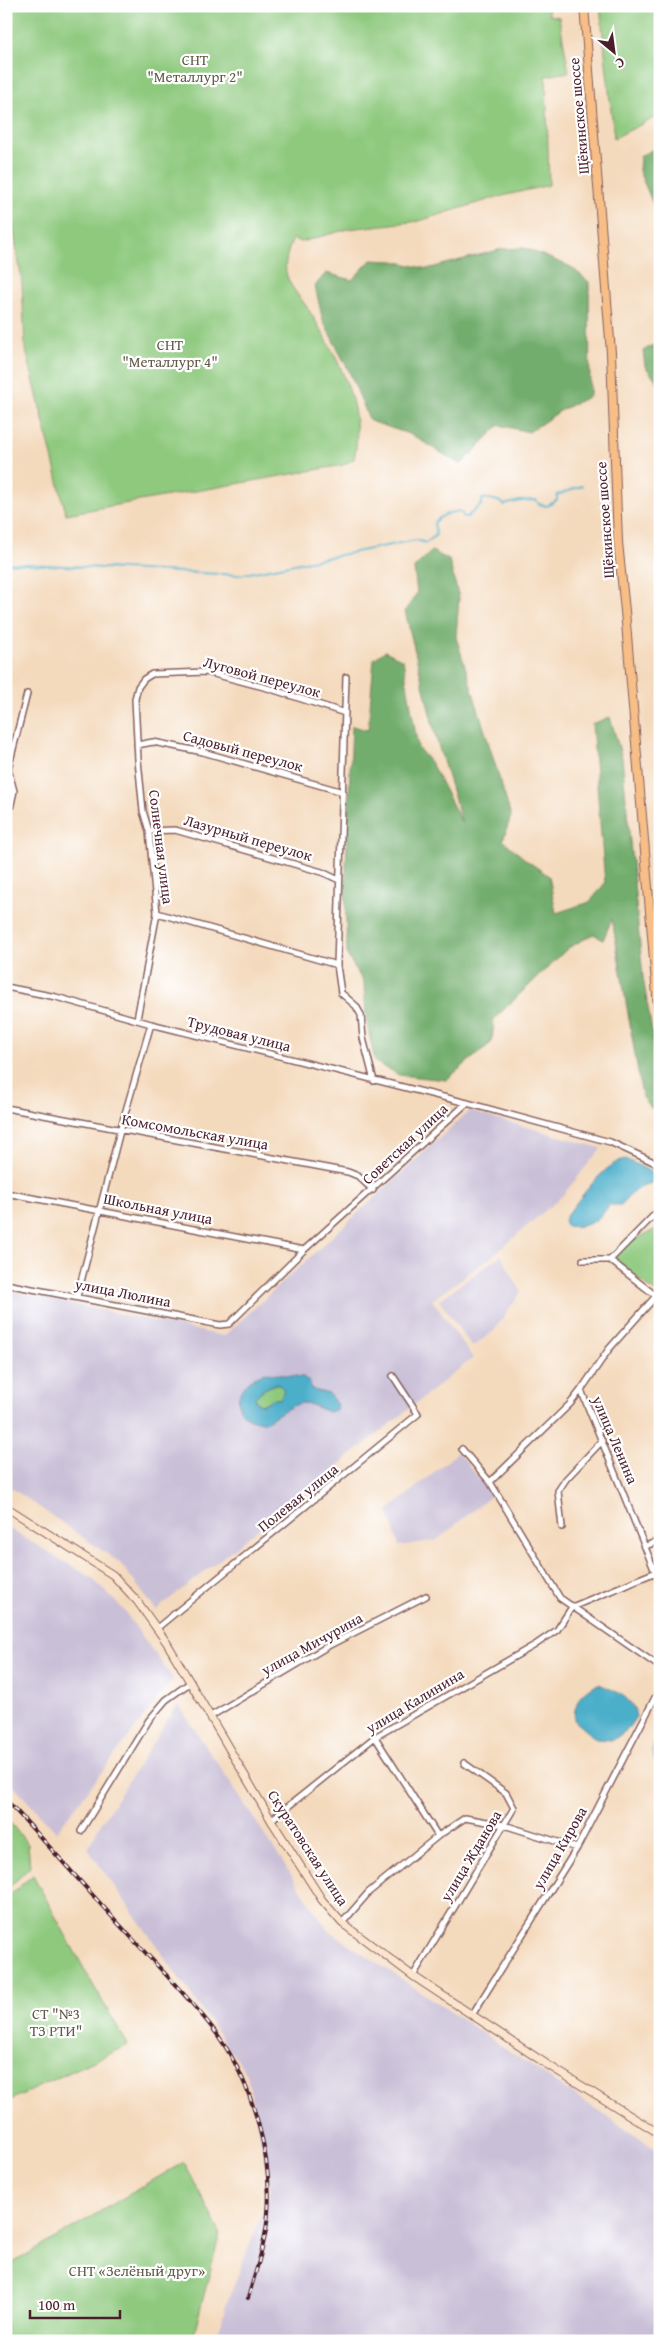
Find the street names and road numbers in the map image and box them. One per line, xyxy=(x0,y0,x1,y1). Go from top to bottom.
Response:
street label: Щёкинское шоссе xyxy=(563,57,594,175)
street label: Щёкинское шоссе xyxy=(590,461,619,579)
street label: Луговой переулок xyxy=(201,651,323,702)
street label: Садовый переулок xyxy=(181,724,305,777)
street label: Солнечная улица xyxy=(144,789,179,906)
street label: Лазурный переулок xyxy=(182,809,315,866)
street label: Трудовая улица xyxy=(185,1011,294,1057)
street label: Советская улица xyxy=(357,1098,453,1189)
street label: Комсомольская улица xyxy=(120,1108,271,1155)
street label: Школьная улица xyxy=(102,1188,215,1230)
street label: улица Люлина xyxy=(72,1273,174,1312)
street label: улица Ленина xyxy=(587,1392,644,1488)
street label: Полевая улица xyxy=(253,1458,343,1537)
street label: улица Мичурина xyxy=(256,1607,367,1681)
street label: улица Калинина xyxy=(361,1663,468,1739)
street label: Скуратовская улица xyxy=(263,1786,354,1910)
street label: улица Кирова xyxy=(527,1802,592,1894)
street label: улица Жданова xyxy=(434,1805,507,1906)

